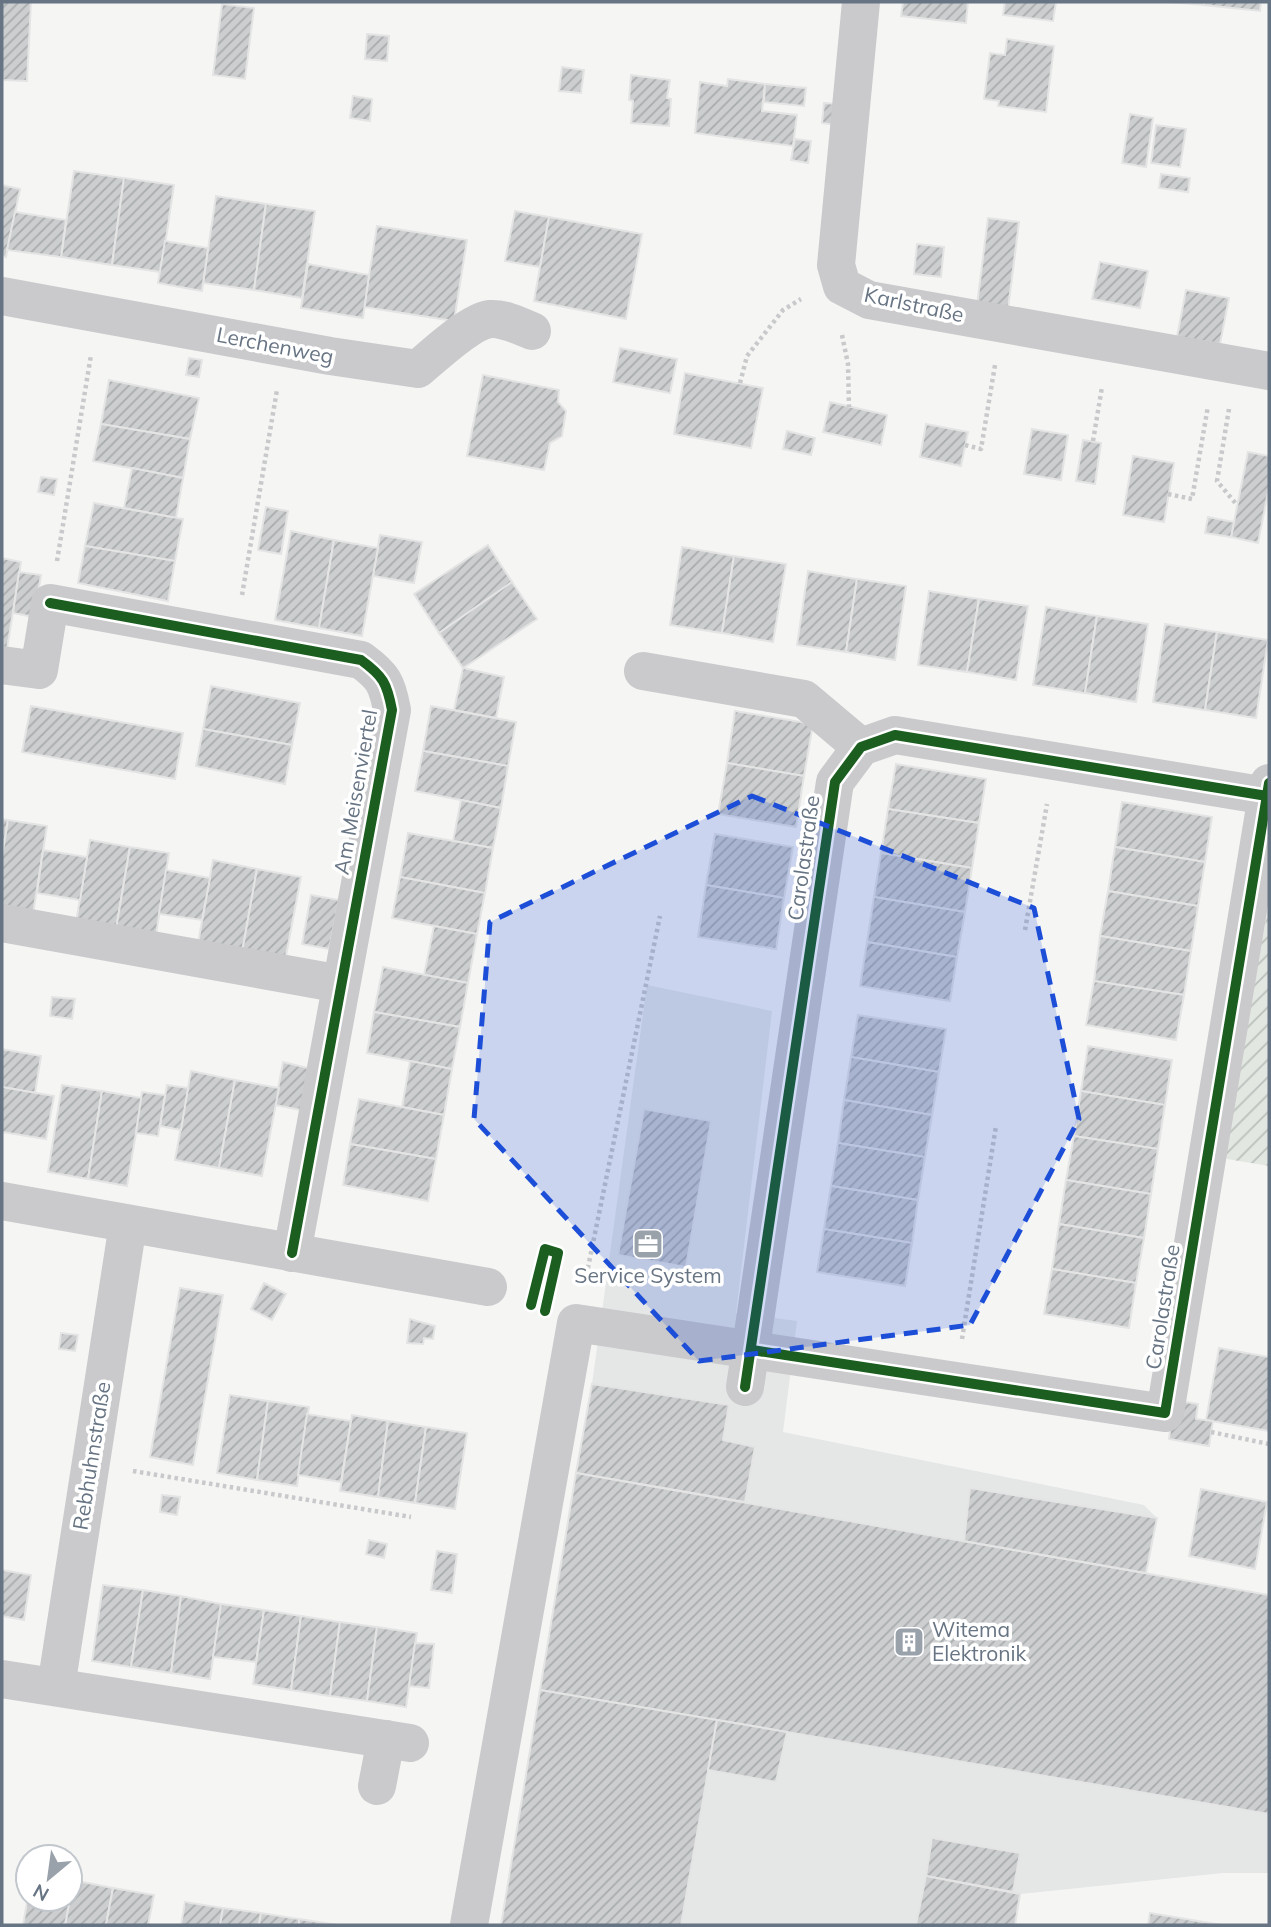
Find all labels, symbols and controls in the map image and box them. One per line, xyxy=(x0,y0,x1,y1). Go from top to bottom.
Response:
street label: Karlstraße xyxy=(862,281,966,327)
street label: Lerchenweg xyxy=(214,321,336,369)
street label: Am Meisenviertel xyxy=(328,707,382,876)
street label: Carolastraße xyxy=(781,794,825,922)
office icon: Service System xyxy=(631,1227,665,1261)
street label: Carolastraße xyxy=(1139,1242,1185,1371)
place label: Service System xyxy=(574,1262,722,1288)
street label: Rebhuhnstraße xyxy=(66,1380,116,1532)
place label: Witema Elektronik xyxy=(932,1616,1026,1666)
building icon: Witema Elektronik xyxy=(892,1625,926,1659)
north arrow xyxy=(14,1843,84,1913)
text: N xyxy=(29,1879,53,1907)

